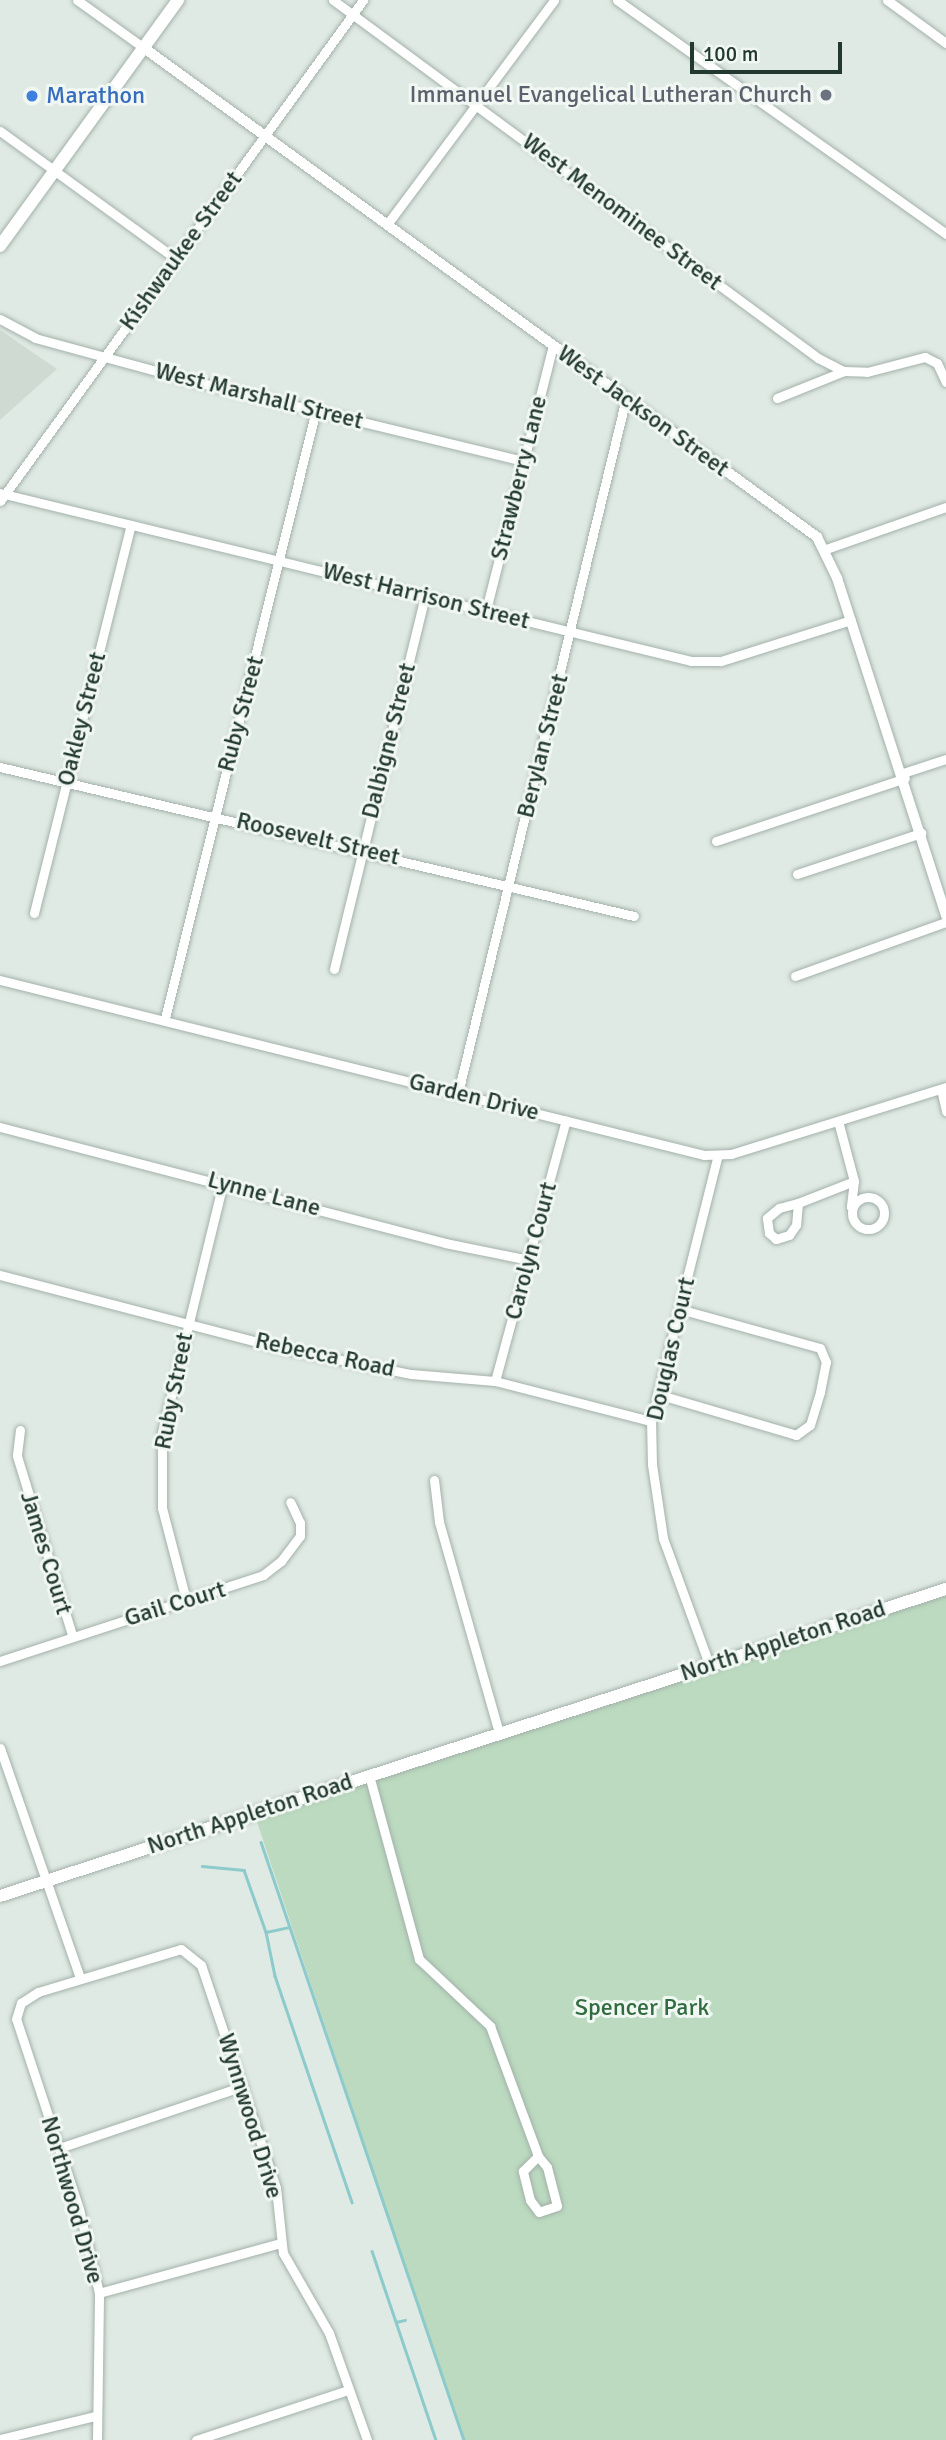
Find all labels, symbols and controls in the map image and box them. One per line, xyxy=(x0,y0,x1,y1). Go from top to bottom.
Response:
scale bar xyxy=(694,28,846,72)
text: 100 m xyxy=(703,41,758,67)
place label: Immanuel Evangelical Lutheran Church xyxy=(410,81,812,109)
place label: Marathon xyxy=(46,82,145,110)
marker: Immanuel Evangelical Lutheran Church xyxy=(818,87,834,103)
marker: Marathon xyxy=(24,88,40,104)
street label: West Menominee Street xyxy=(516,127,728,297)
street label: Kishwaukee Street xyxy=(114,166,248,336)
street label: West Jackson Street xyxy=(552,339,734,483)
street label: West Marshall Street xyxy=(152,356,366,436)
street label: Strawberry Lane xyxy=(485,393,553,563)
street label: West Harrison Street xyxy=(319,556,533,636)
street label: Oakley Street xyxy=(51,649,113,789)
street label: Ruby Street xyxy=(212,653,270,775)
street label: Dalbigne Street xyxy=(356,660,422,822)
street label: Berylan Street xyxy=(511,671,575,821)
street label: Roosevelt Street xyxy=(234,806,402,872)
street label: Garden Drive xyxy=(406,1067,542,1127)
street label: Lynne Lane xyxy=(204,1165,324,1223)
street label: Carolyn Court xyxy=(499,1179,563,1323)
street label: Douglas Court xyxy=(640,1274,702,1424)
street label: Rebecca Road xyxy=(253,1326,397,1384)
street label: Ruby Street xyxy=(149,1330,199,1452)
street label: James Court xyxy=(14,1488,78,1618)
street label: Gail Court xyxy=(121,1575,229,1633)
street label: North Appleton Road xyxy=(677,1594,889,1688)
street label: North Appleton Road xyxy=(144,1767,356,1861)
park label: Spencer Park xyxy=(575,1994,709,2022)
street label: Wynnwood Drive xyxy=(211,2030,289,2202)
street label: Northwood Drive xyxy=(34,2113,110,2287)

